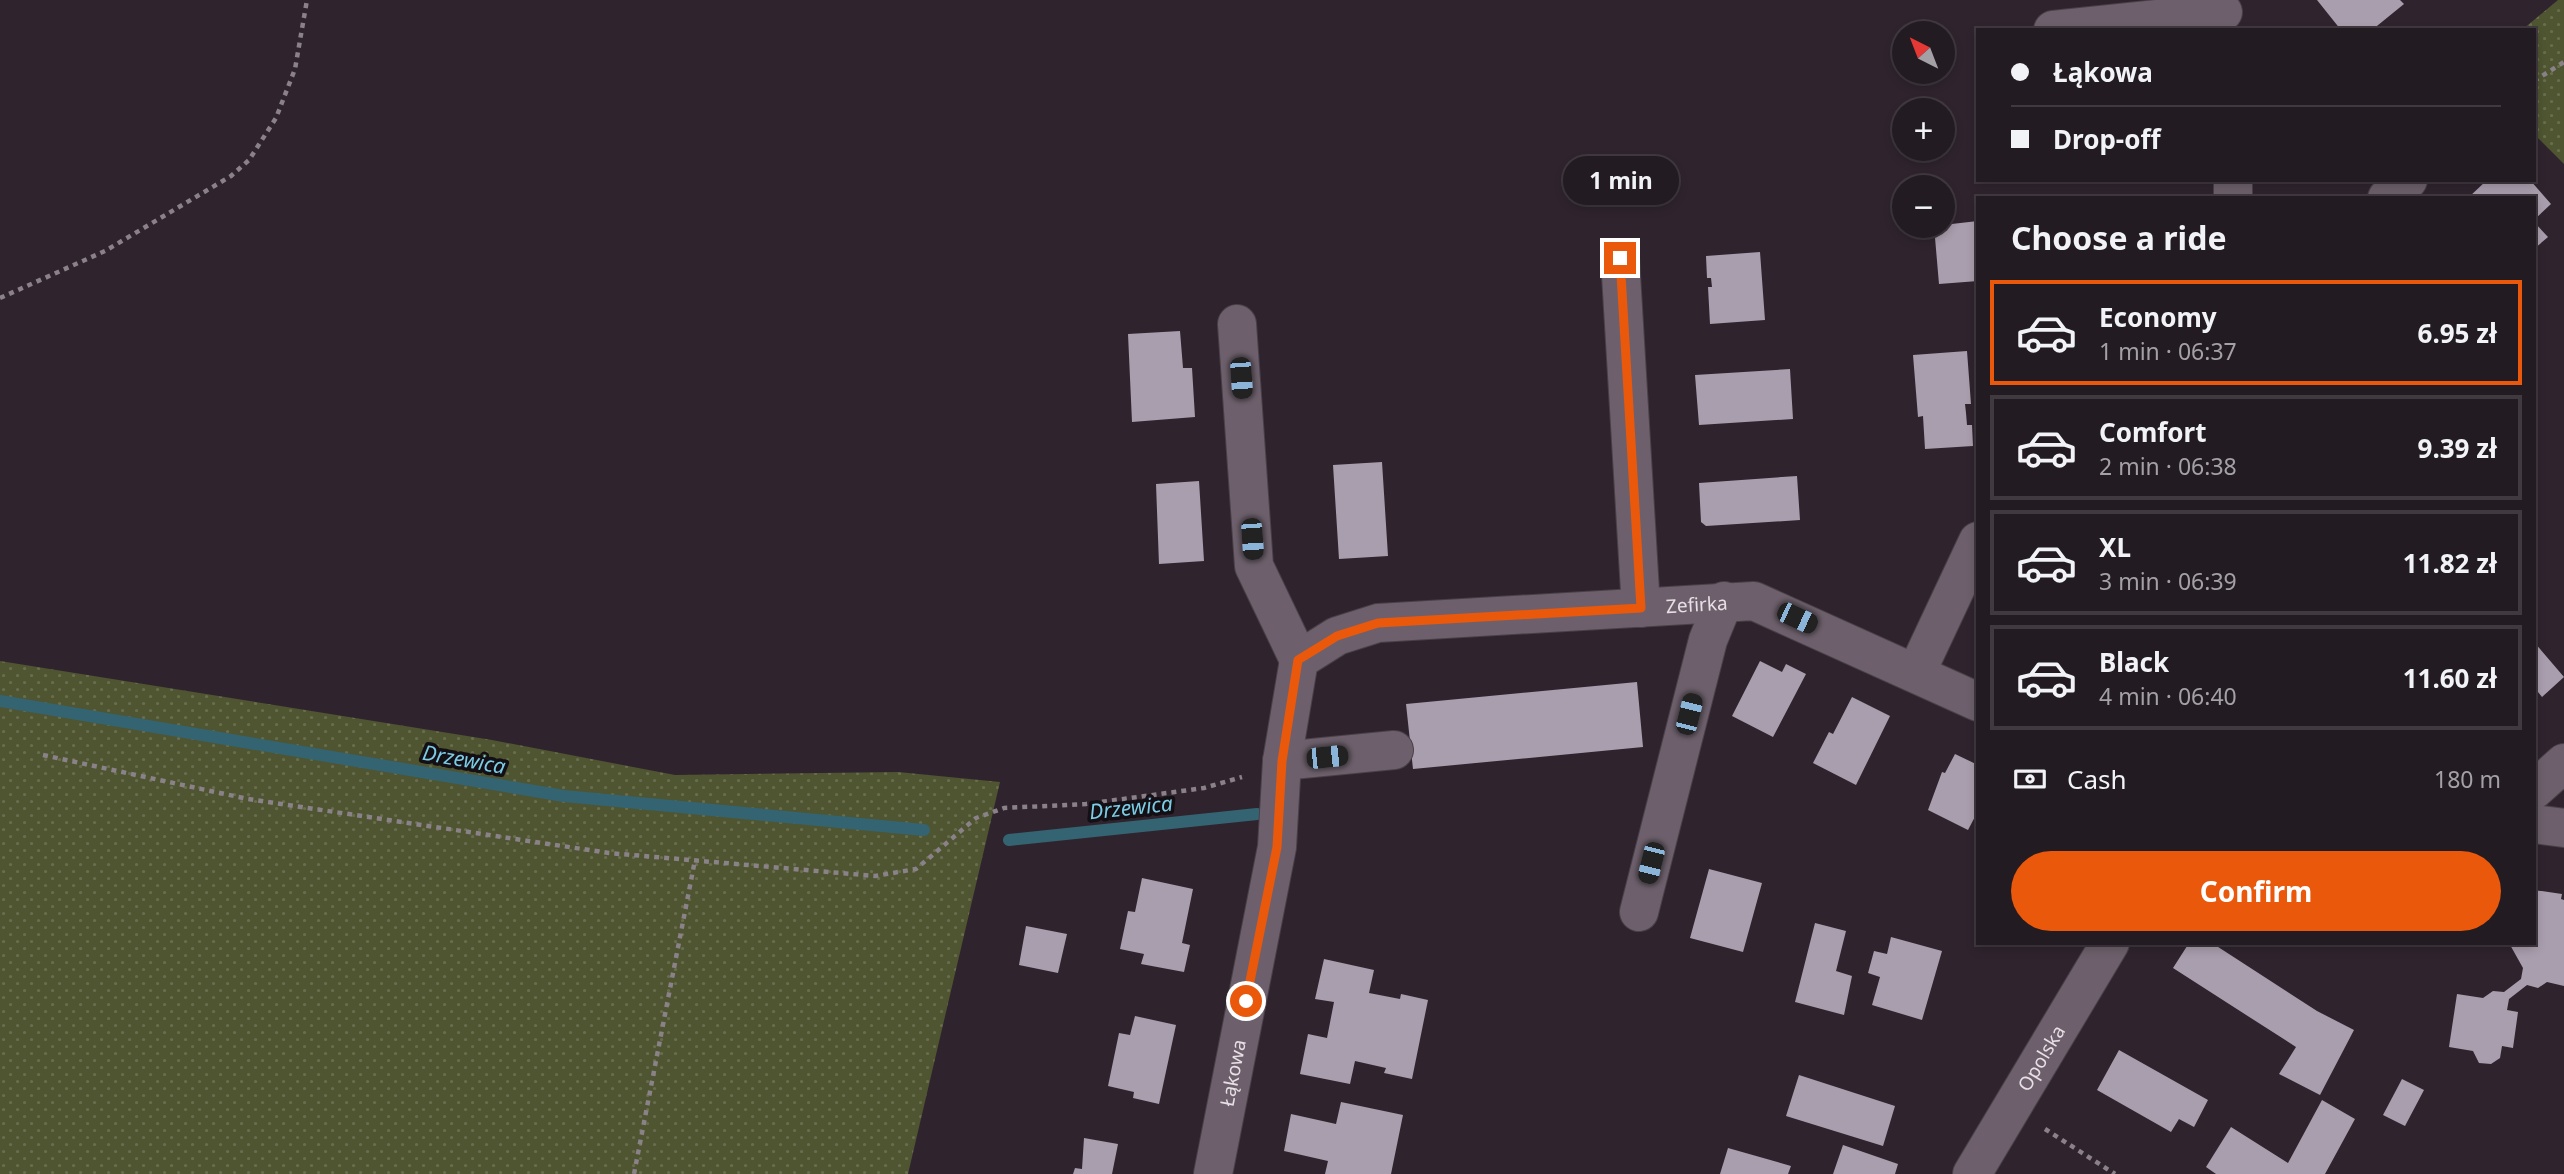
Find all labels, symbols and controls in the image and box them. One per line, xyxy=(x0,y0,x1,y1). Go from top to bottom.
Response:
north arrow xyxy=(1892,21,1955,84)
map controls xyxy=(1892,21,1955,238)
text: Łąkowa xyxy=(2053,54,2153,90)
button: + xyxy=(1892,98,1955,161)
text: Drop-off xyxy=(2053,121,2160,157)
callout: 1 min xyxy=(1562,156,1678,205)
text: 1 min xyxy=(1589,164,1653,196)
button: − xyxy=(1892,175,1955,238)
text: Choose a ride xyxy=(2011,216,2227,259)
route end xyxy=(1604,242,1636,274)
text: Economy xyxy=(2099,299,2217,335)
icon: car xyxy=(2015,301,2078,364)
text: 6.95 zł xyxy=(2418,315,2497,351)
text: 1 min · 06:37 xyxy=(2099,335,2237,367)
car xyxy=(1230,356,1253,400)
text: Comfort xyxy=(2099,414,2207,450)
icon: car xyxy=(2015,416,2078,479)
text: 9.39 zł xyxy=(2418,430,2497,466)
text: 2 min · 06:38 xyxy=(2099,450,2237,482)
car xyxy=(1241,517,1264,561)
text: XL xyxy=(2099,529,2131,565)
icon: car xyxy=(2015,531,2078,594)
text: 11.82 zł xyxy=(2403,545,2497,581)
text: 3 min · 06:39 xyxy=(2099,565,2237,597)
street label: Zefirka xyxy=(1665,590,1728,619)
car xyxy=(1774,600,1821,636)
text: Black xyxy=(2099,644,2169,680)
icon: car xyxy=(2015,646,2078,709)
text: 11.60 zł xyxy=(2403,660,2497,696)
text: 4 min · 06:40 xyxy=(2099,680,2237,712)
car xyxy=(1674,691,1705,737)
water label: Drzewica xyxy=(420,738,508,780)
car xyxy=(1306,744,1349,770)
icon: cash xyxy=(2011,760,2049,798)
text: Cash xyxy=(2067,761,2127,797)
text: 180 m xyxy=(2434,763,2501,795)
water label: Drzewica xyxy=(1088,789,1174,825)
car xyxy=(1636,840,1667,886)
button: Confirm xyxy=(2011,851,2501,931)
route start xyxy=(1230,985,1262,1017)
street label: Opolska xyxy=(2011,1020,2071,1096)
street label: Łąkowa xyxy=(1214,1037,1252,1109)

